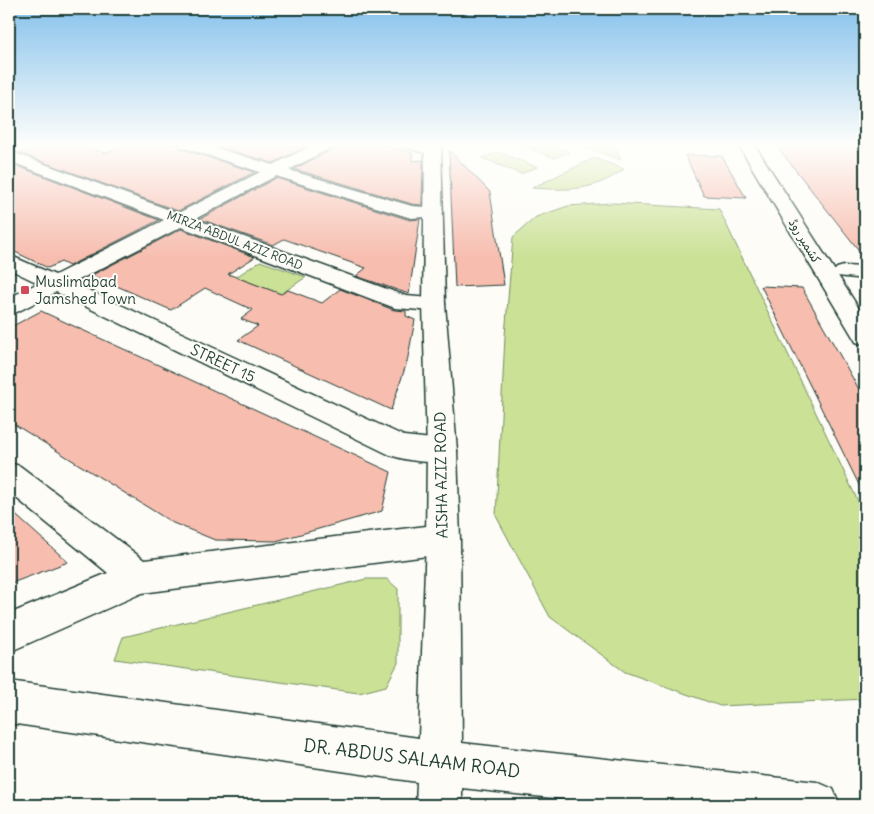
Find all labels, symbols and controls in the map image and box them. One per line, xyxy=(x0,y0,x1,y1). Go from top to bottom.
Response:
street label: MIRZA ABDUL AZIZ ROAD xyxy=(165,207,305,273)
street label: کشمیر روڈ xyxy=(785,216,824,267)
place label: Muslimabad Jamshed Town xyxy=(35,272,136,308)
marker: Muslimabad Jamshed Town xyxy=(19,284,31,296)
street label: STREET 15 xyxy=(188,340,258,386)
street label: AISHA AZIZ ROAD xyxy=(430,412,452,538)
street label: DR. ABDUS SALAAM ROAD xyxy=(302,733,522,783)

